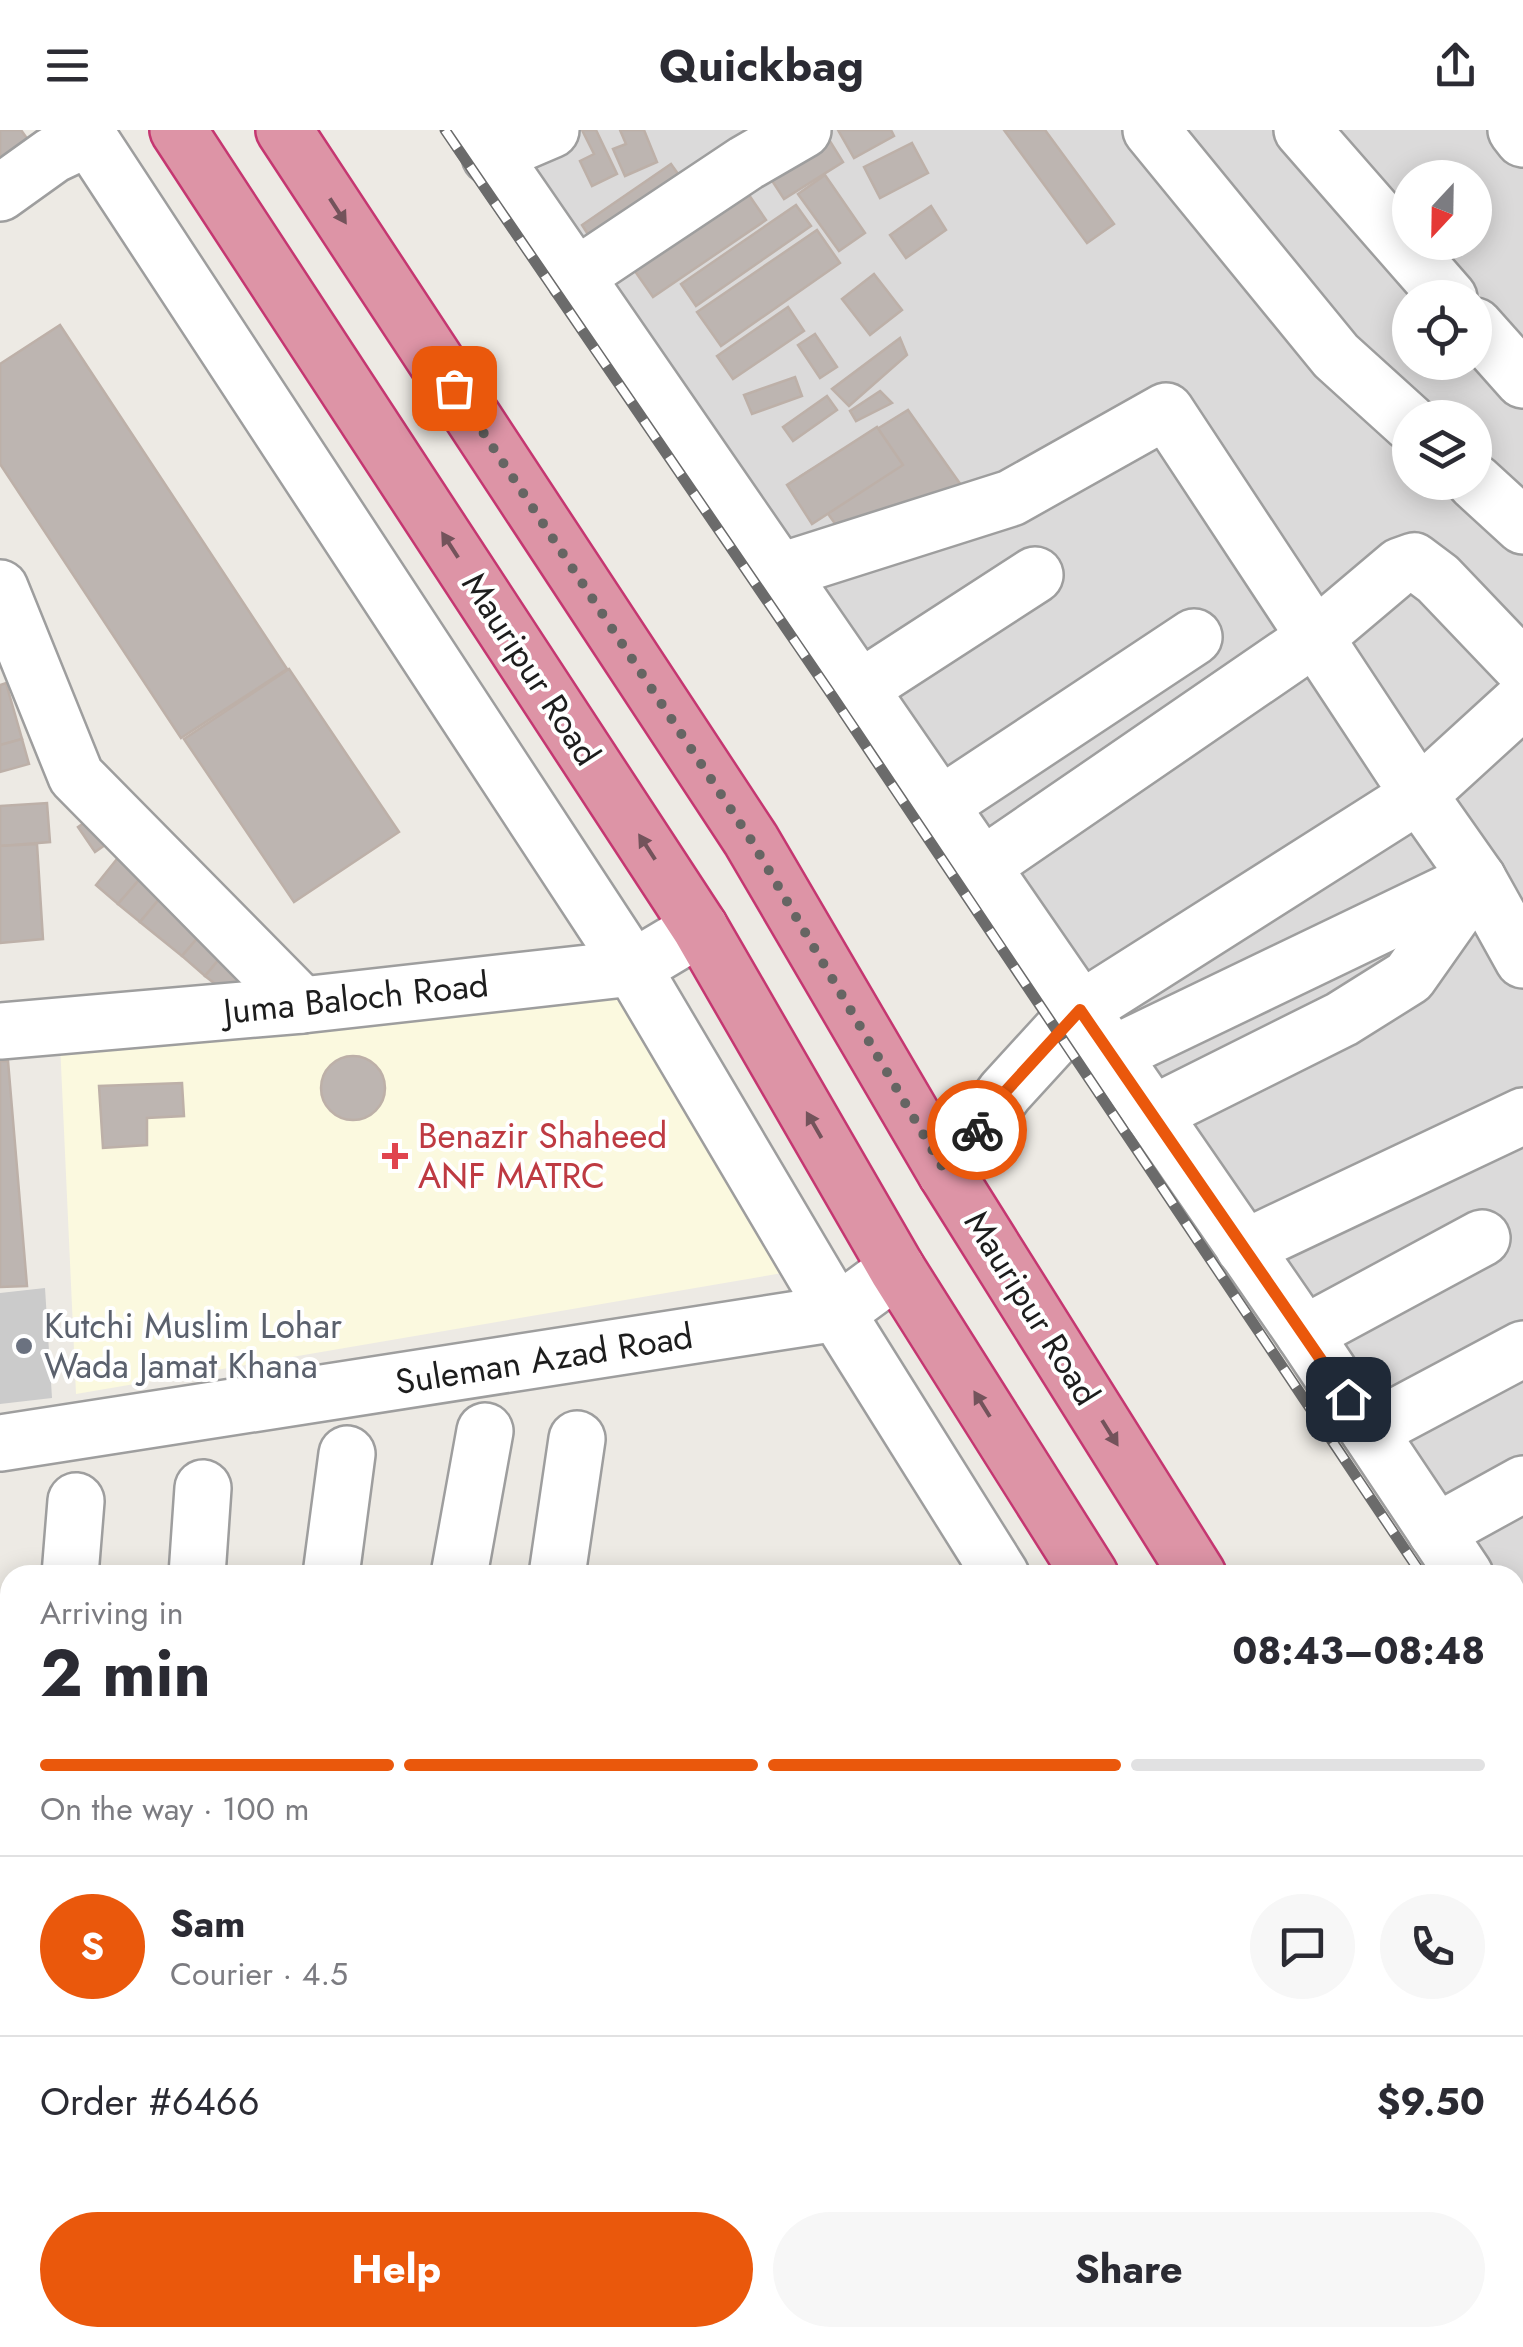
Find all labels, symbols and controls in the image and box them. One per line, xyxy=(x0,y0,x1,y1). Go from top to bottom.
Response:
text: Quickbag xyxy=(659,33,864,98)
icon: menu xyxy=(40,38,95,93)
icon: share xyxy=(1428,38,1483,93)
north arrow xyxy=(1392,160,1492,260)
map controls xyxy=(1392,160,1492,500)
one-way arrow xyxy=(328,198,346,225)
button: locate xyxy=(1392,280,1492,380)
pin xyxy=(412,346,497,431)
icon: bag xyxy=(427,361,482,416)
button: layers xyxy=(1392,400,1492,500)
one-way arrow xyxy=(442,532,460,559)
street label: Mauripur Road xyxy=(450,563,612,775)
one-way arrow xyxy=(639,833,657,860)
street label: Juma Baloch Road xyxy=(217,959,491,1037)
courier xyxy=(927,1080,1027,1180)
icon: bike xyxy=(950,1103,1005,1158)
place label: Benazir Shaheed ANF MATRC xyxy=(418,1111,667,1201)
one-way arrow xyxy=(806,1111,823,1140)
marker: Benazir Shaheed ANF MATRC xyxy=(382,1143,408,1169)
street label: Mauripur Road xyxy=(952,1201,1112,1415)
place label: Kutchi Muslim Lohar Wada Jamat Khana xyxy=(44,1301,342,1391)
street label: Suleman Azad Road xyxy=(392,1311,696,1407)
marker: Kutchi Muslim Lohar Wada Jamat Khana xyxy=(13,1335,35,1357)
pin xyxy=(1306,1357,1391,1442)
icon: home xyxy=(1321,1372,1376,1427)
one-way arrow xyxy=(973,1390,991,1418)
one-way arrow xyxy=(1100,1419,1119,1446)
text: Arriving in xyxy=(40,1590,184,1636)
text: 08:43–08:48 xyxy=(1232,1623,1485,1678)
text: 2 min xyxy=(40,1626,211,1720)
text: On the way · 100 m xyxy=(40,1786,309,1832)
button: chat xyxy=(1250,1894,1355,1999)
button: phone xyxy=(1380,1894,1485,1999)
text: Sam xyxy=(170,1896,245,1951)
text: S xyxy=(81,1919,104,1974)
text: Courier · 4.5 xyxy=(170,1951,348,1997)
text: Order #6466 xyxy=(40,2074,260,2129)
text: $9.50 xyxy=(1377,2074,1485,2129)
button: Help xyxy=(40,2212,753,2327)
button: Share xyxy=(773,2212,1485,2327)

